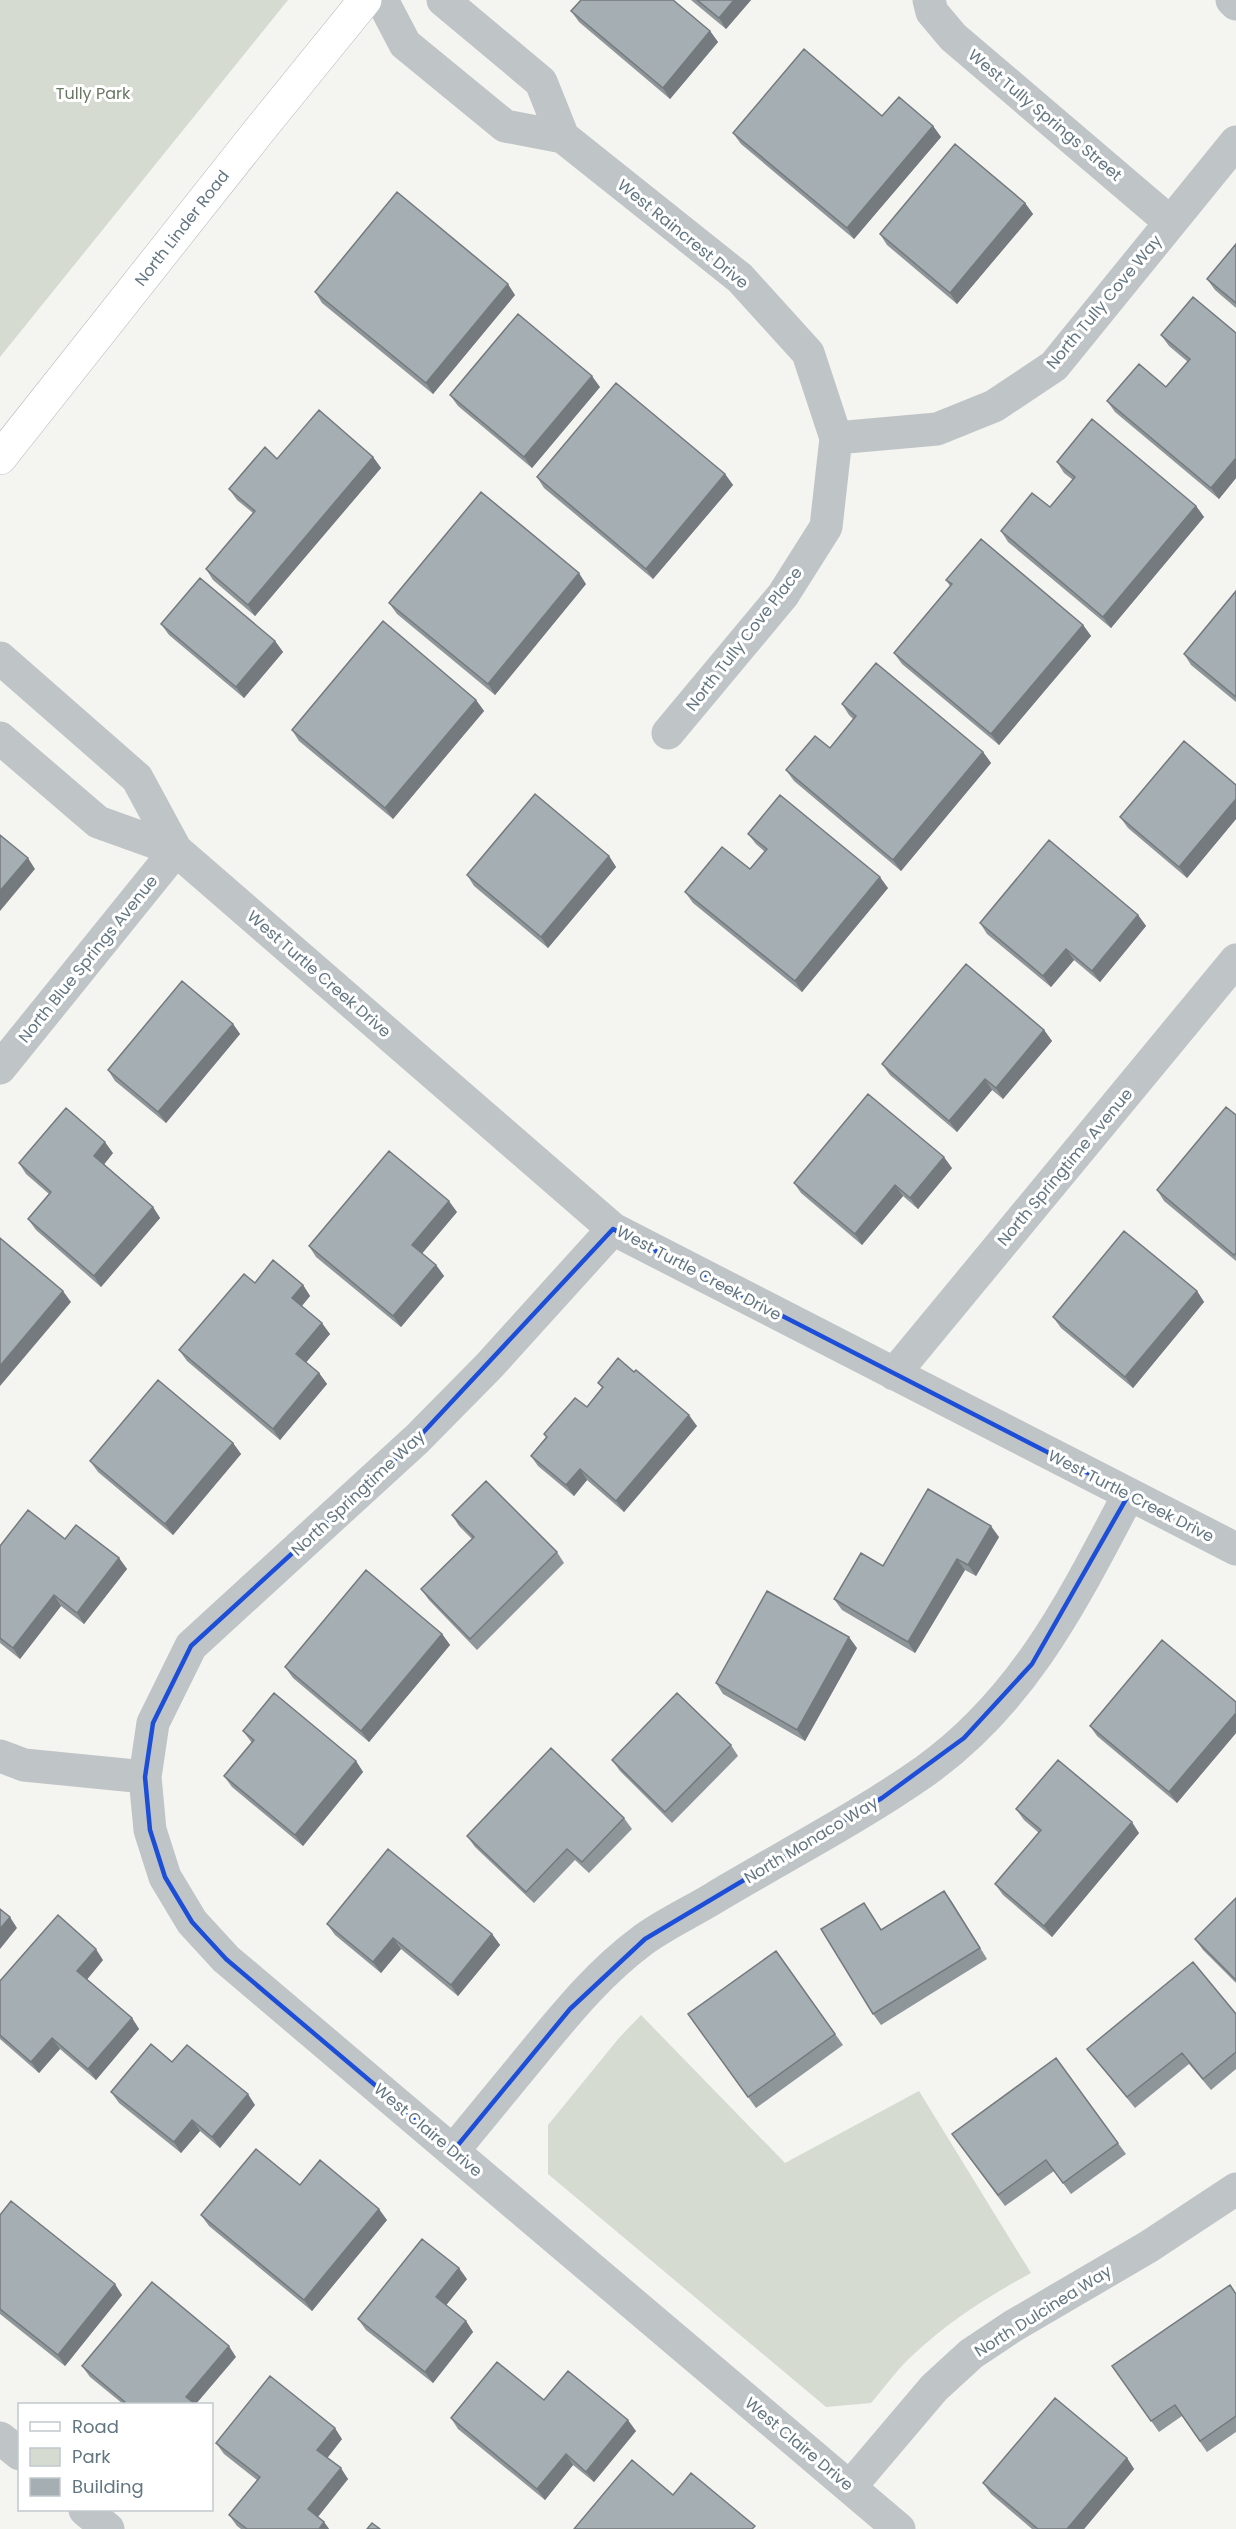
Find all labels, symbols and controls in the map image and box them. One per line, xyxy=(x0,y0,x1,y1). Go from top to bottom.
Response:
street label: West Tully Springs Street xyxy=(963,44,1127,186)
park label: Tully Park xyxy=(56,82,131,105)
street label: North Linder Road xyxy=(129,165,235,291)
street label: West Raincrest Drive xyxy=(612,174,754,294)
street label: North Tully Cove Way xyxy=(1041,230,1167,374)
street label: North Tully Cove Place xyxy=(680,562,808,716)
street label: North Blue Springs Avenue xyxy=(13,870,163,1048)
street label: West Turtle Creek Drive xyxy=(242,905,396,1043)
street label: North Springtime Avenue xyxy=(992,1083,1138,1251)
street label: West Turtle Creek Drive xyxy=(613,1220,786,1326)
street label: North Springtime Way xyxy=(286,1425,430,1561)
street label: West Turtle Creek Drive xyxy=(1044,1444,1218,1548)
street label: North Monaco Way xyxy=(740,1791,882,1889)
street label: West Claire Drive xyxy=(369,2078,487,2182)
street label: North Dulcinea Way xyxy=(970,2259,1116,2363)
street label: West Claire Drive xyxy=(740,2392,858,2496)
legend xyxy=(18,2403,213,2511)
text: Road xyxy=(72,2414,119,2439)
text: Park xyxy=(72,2444,111,2469)
text: Building xyxy=(72,2474,144,2499)

